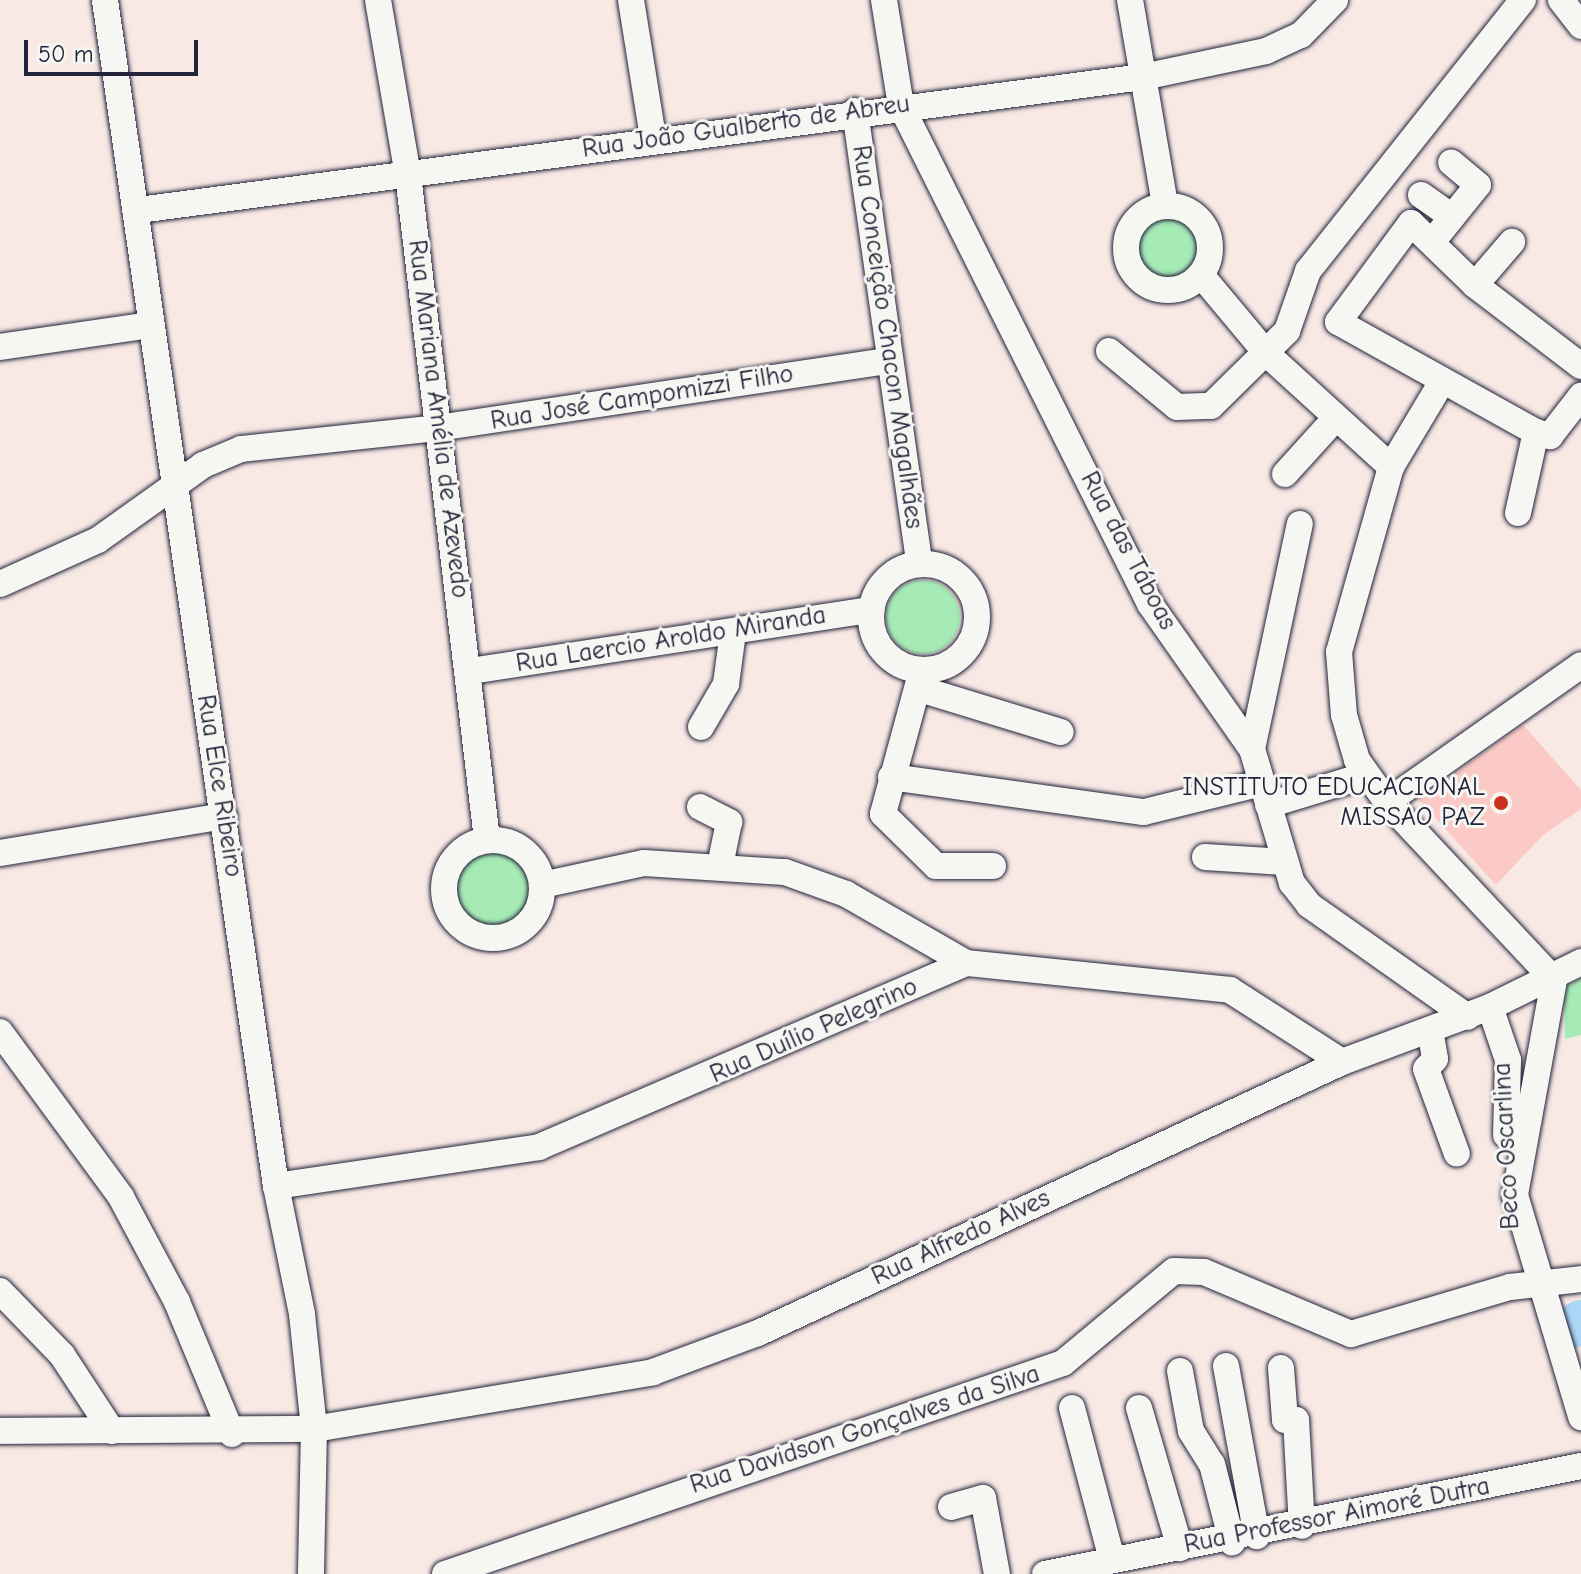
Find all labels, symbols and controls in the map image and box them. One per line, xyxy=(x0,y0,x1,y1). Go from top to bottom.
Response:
scale bar xyxy=(28,24,202,74)
text: 50 m xyxy=(38,40,94,68)
street label: Rua João Gualberto de Abreu xyxy=(580,89,912,165)
street label: Rua Conceição Chacon Magalhães xyxy=(845,143,929,531)
street label: Rua Mariana Amélia de Azevedo xyxy=(401,238,475,600)
street label: Rua José Campomizzi Filho xyxy=(488,359,796,437)
street label: Rua das Táboas xyxy=(1073,466,1183,636)
street label: Rua Laercio Aroldo Miranda xyxy=(514,600,828,680)
street label: Rua Elce Ribeiro xyxy=(189,693,249,879)
place label: INSTITUTO EDUCACIONAL MISSAO PAZ xyxy=(1182,772,1485,834)
marker: INSTITUTO EDUCACIONAL MISSAO PAZ xyxy=(1492,794,1510,812)
street label: Rua Duílio Pelegrino xyxy=(705,971,923,1091)
street label: Beco Oscarlina xyxy=(1487,1062,1527,1230)
street label: Rua Alfredo Alves xyxy=(867,1183,1055,1293)
street label: Rua Davidson Gonçalves da Silva xyxy=(686,1359,1044,1501)
street label: Rua Professor Aimoré Dutra xyxy=(1181,1471,1493,1561)

